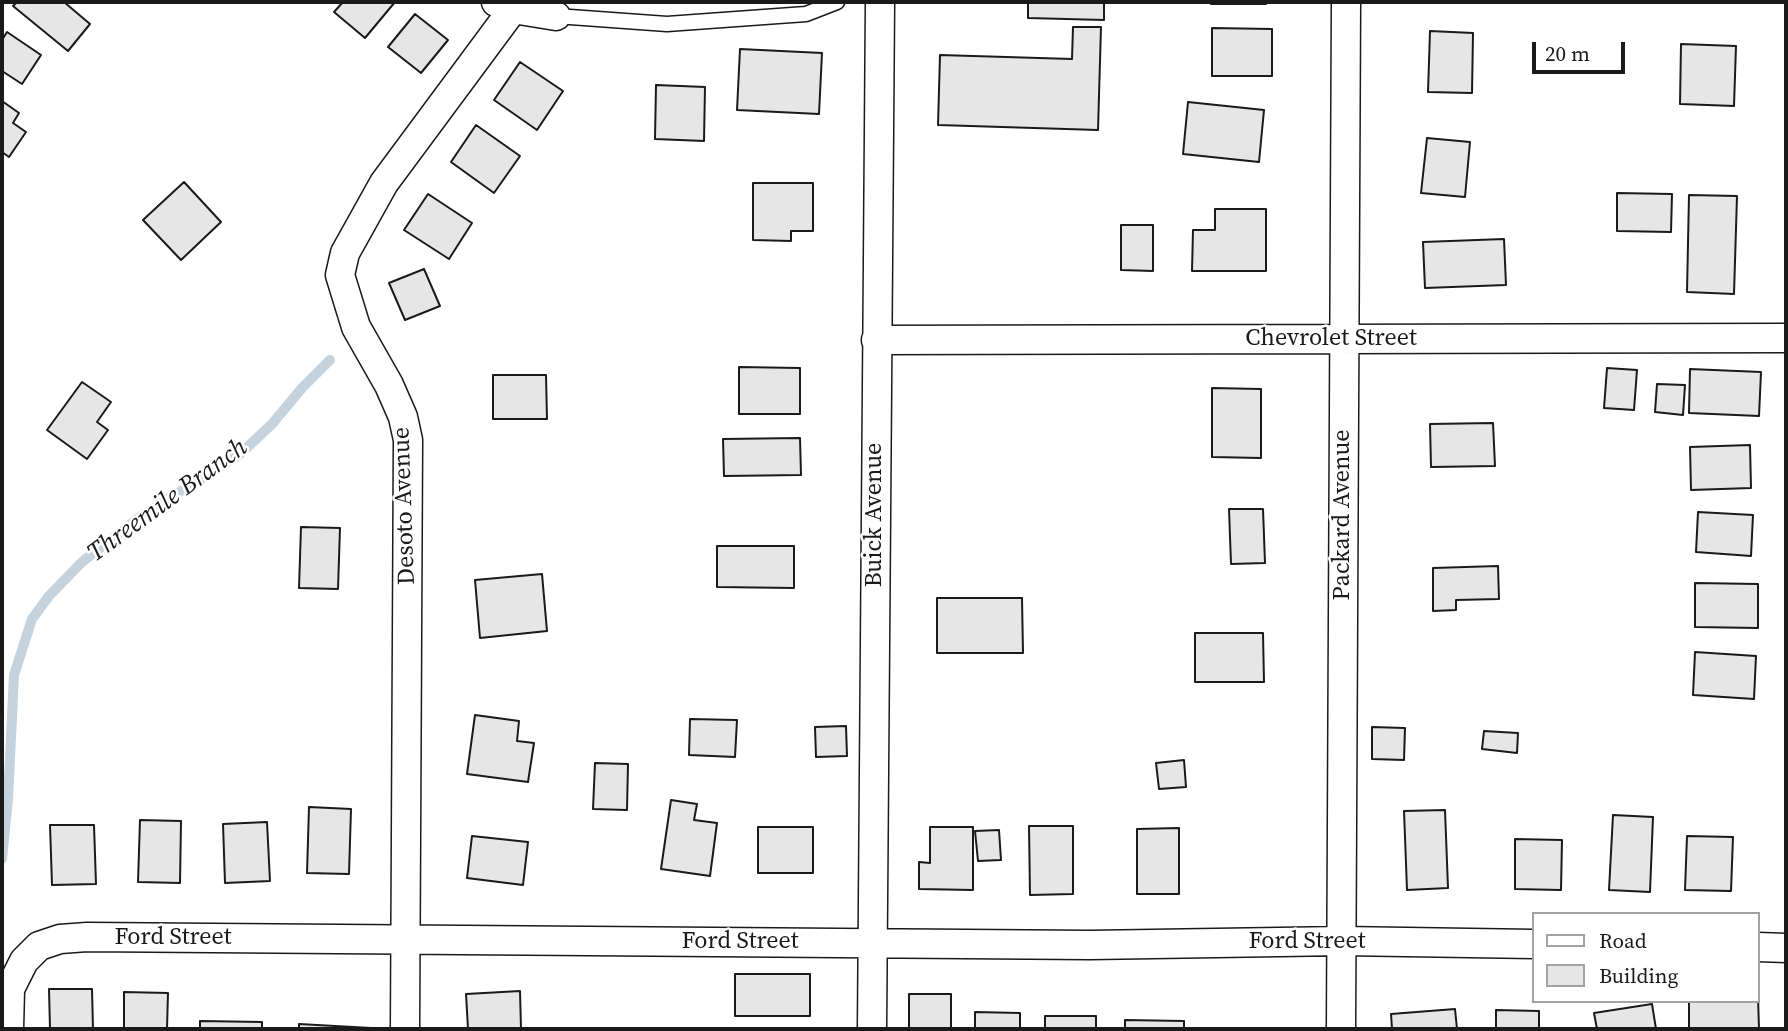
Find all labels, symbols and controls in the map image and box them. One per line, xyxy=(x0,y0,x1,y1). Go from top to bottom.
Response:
scale bar xyxy=(1536,28,1629,72)
text: 20 m xyxy=(1545,39,1590,68)
street label: Chevrolet Street xyxy=(1245,325,1417,353)
street label: Desoto Avenue xyxy=(388,427,422,585)
street label: Packard Avenue xyxy=(1329,430,1357,600)
water label: Threemile Branch xyxy=(82,433,254,569)
street label: Buick Avenue xyxy=(861,443,889,587)
legend xyxy=(1532,912,1760,1003)
street label: Ford Street xyxy=(114,924,232,952)
text: Road xyxy=(1599,926,1647,955)
street label: Ford Street xyxy=(681,928,799,956)
street label: Ford Street xyxy=(1248,928,1366,956)
text: Building xyxy=(1599,961,1678,990)

